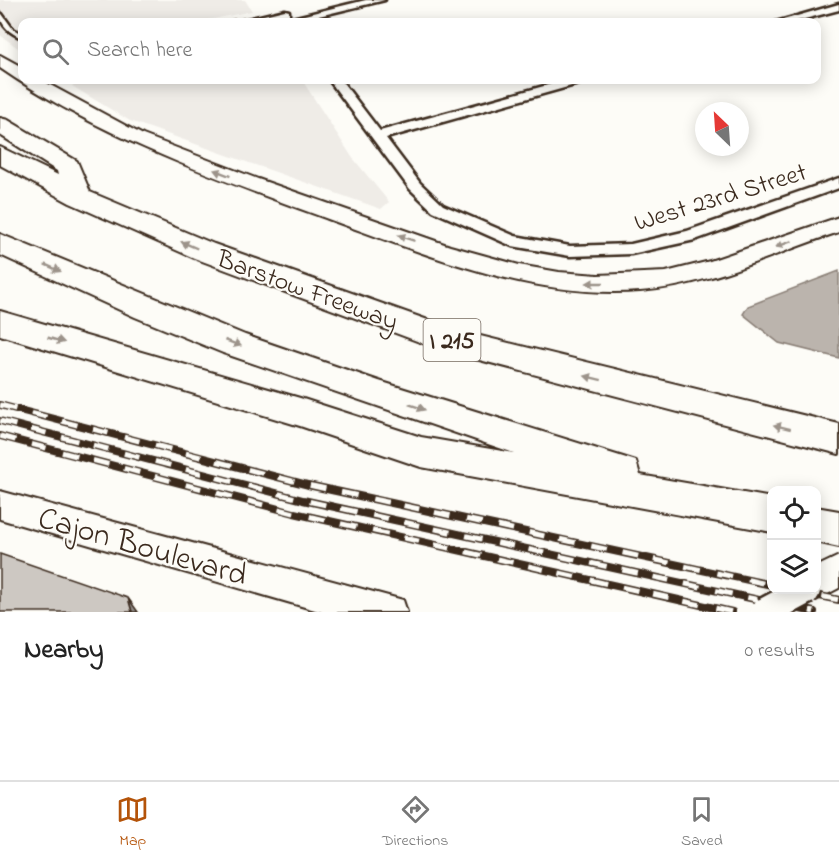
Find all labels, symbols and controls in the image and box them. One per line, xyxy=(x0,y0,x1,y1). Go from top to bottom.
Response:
search box xyxy=(18,18,821,84)
icon: search xyxy=(39,35,72,68)
text: Search here xyxy=(87,35,192,67)
north arrow xyxy=(695,102,749,156)
street label: West 23rd Street xyxy=(630,155,812,243)
one-way arrow xyxy=(213,168,231,178)
one-way arrow xyxy=(397,233,415,243)
one-way arrow xyxy=(775,239,793,249)
one-way arrow xyxy=(180,240,198,249)
street label: Barstow Freeway xyxy=(210,241,403,342)
one-way arrow xyxy=(45,264,62,273)
one-way arrow xyxy=(585,278,604,288)
road number: I 215 xyxy=(424,319,480,361)
one-way arrow xyxy=(47,335,65,345)
one-way arrow xyxy=(224,339,242,349)
one-way arrow xyxy=(584,373,602,382)
one-way arrow xyxy=(408,403,426,413)
one-way arrow xyxy=(773,421,791,431)
map controls xyxy=(767,486,821,594)
button: locate xyxy=(767,486,821,540)
street label: Cajon Boulevard xyxy=(32,496,252,601)
button: layers xyxy=(767,540,821,594)
text: Nearby xyxy=(24,632,103,670)
text: 0 results xyxy=(744,637,815,666)
tab: Map xyxy=(116,793,149,853)
tab: Directions xyxy=(382,793,448,853)
tab: Saved xyxy=(681,793,723,853)

